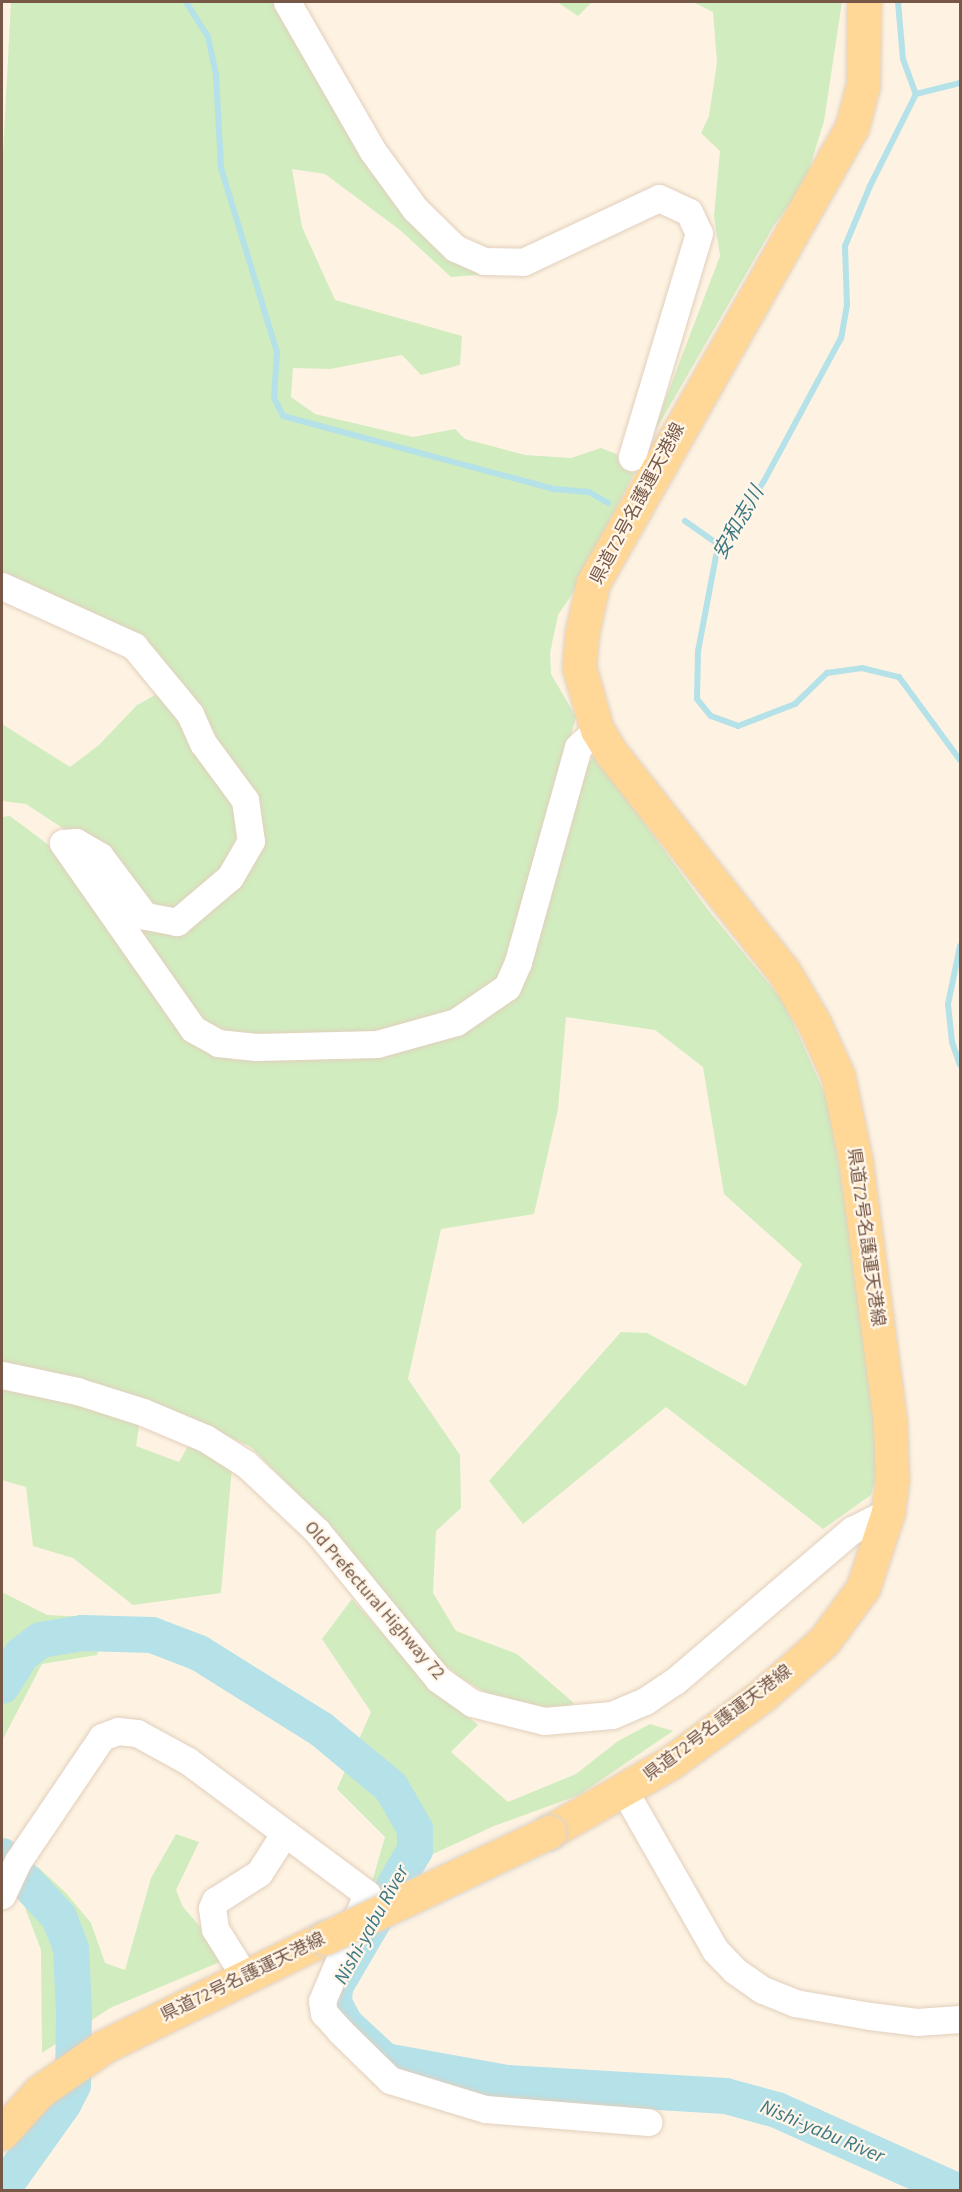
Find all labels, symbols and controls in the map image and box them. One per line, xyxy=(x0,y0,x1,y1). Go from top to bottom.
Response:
street label: 県道72号名護運天港線 xyxy=(586,420,690,588)
water label: 安和志川 xyxy=(709,482,769,564)
street label: 県道72号名護運天港線 xyxy=(842,1146,888,1328)
street label: Old Prefectural Highway 72 xyxy=(299,1517,449,1685)
street label: 県道72号名護運天港線 xyxy=(640,1661,796,1787)
water label: Nishi-yabu River xyxy=(329,1861,415,1989)
street label: 県道72号名護運天港線 xyxy=(157,1929,329,2027)
water label: Nishi-yabu River xyxy=(756,2095,888,2169)

